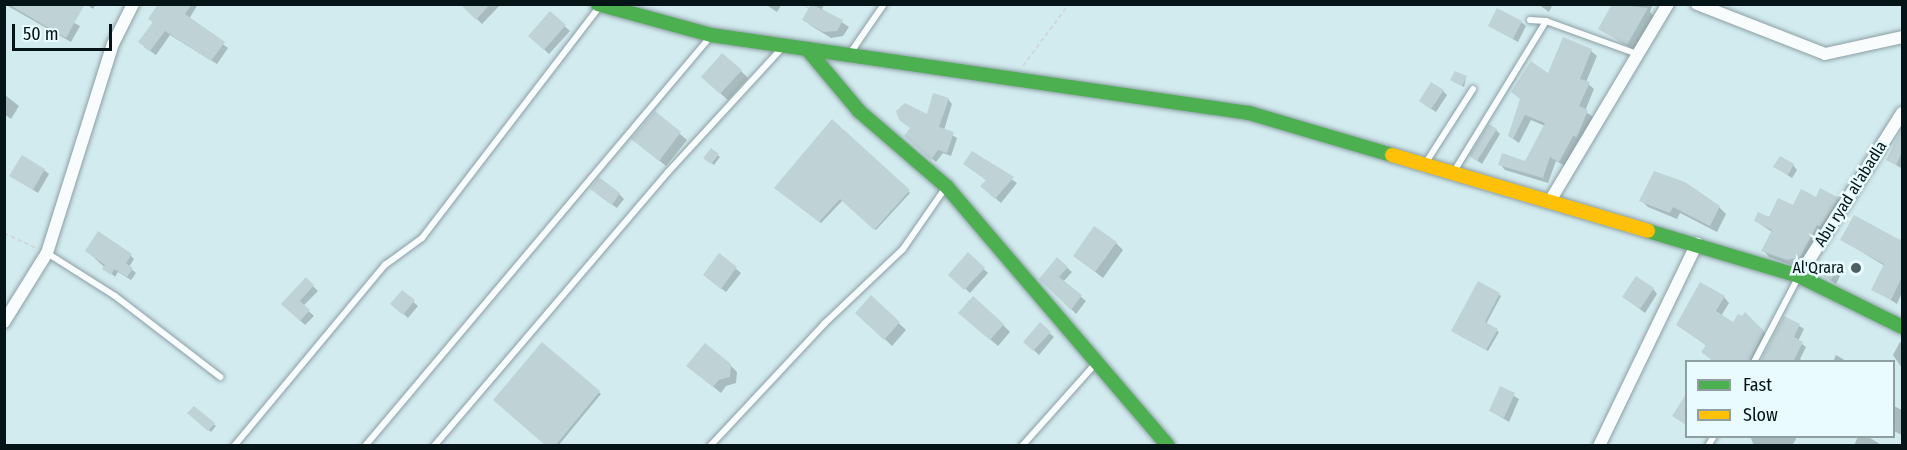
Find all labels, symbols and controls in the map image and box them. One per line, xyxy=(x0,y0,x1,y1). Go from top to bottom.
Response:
scale bar xyxy=(15,12,116,50)
text: 50 m xyxy=(23,23,59,45)
street label: Abu ryad al'abadla xyxy=(1811,138,1891,250)
place label: Al'Qrara xyxy=(1792,258,1844,278)
marker: Al'Qrara xyxy=(1849,261,1863,275)
legend xyxy=(1685,360,1895,438)
text: Fast xyxy=(1743,374,1772,396)
text: Slow xyxy=(1743,404,1778,426)

